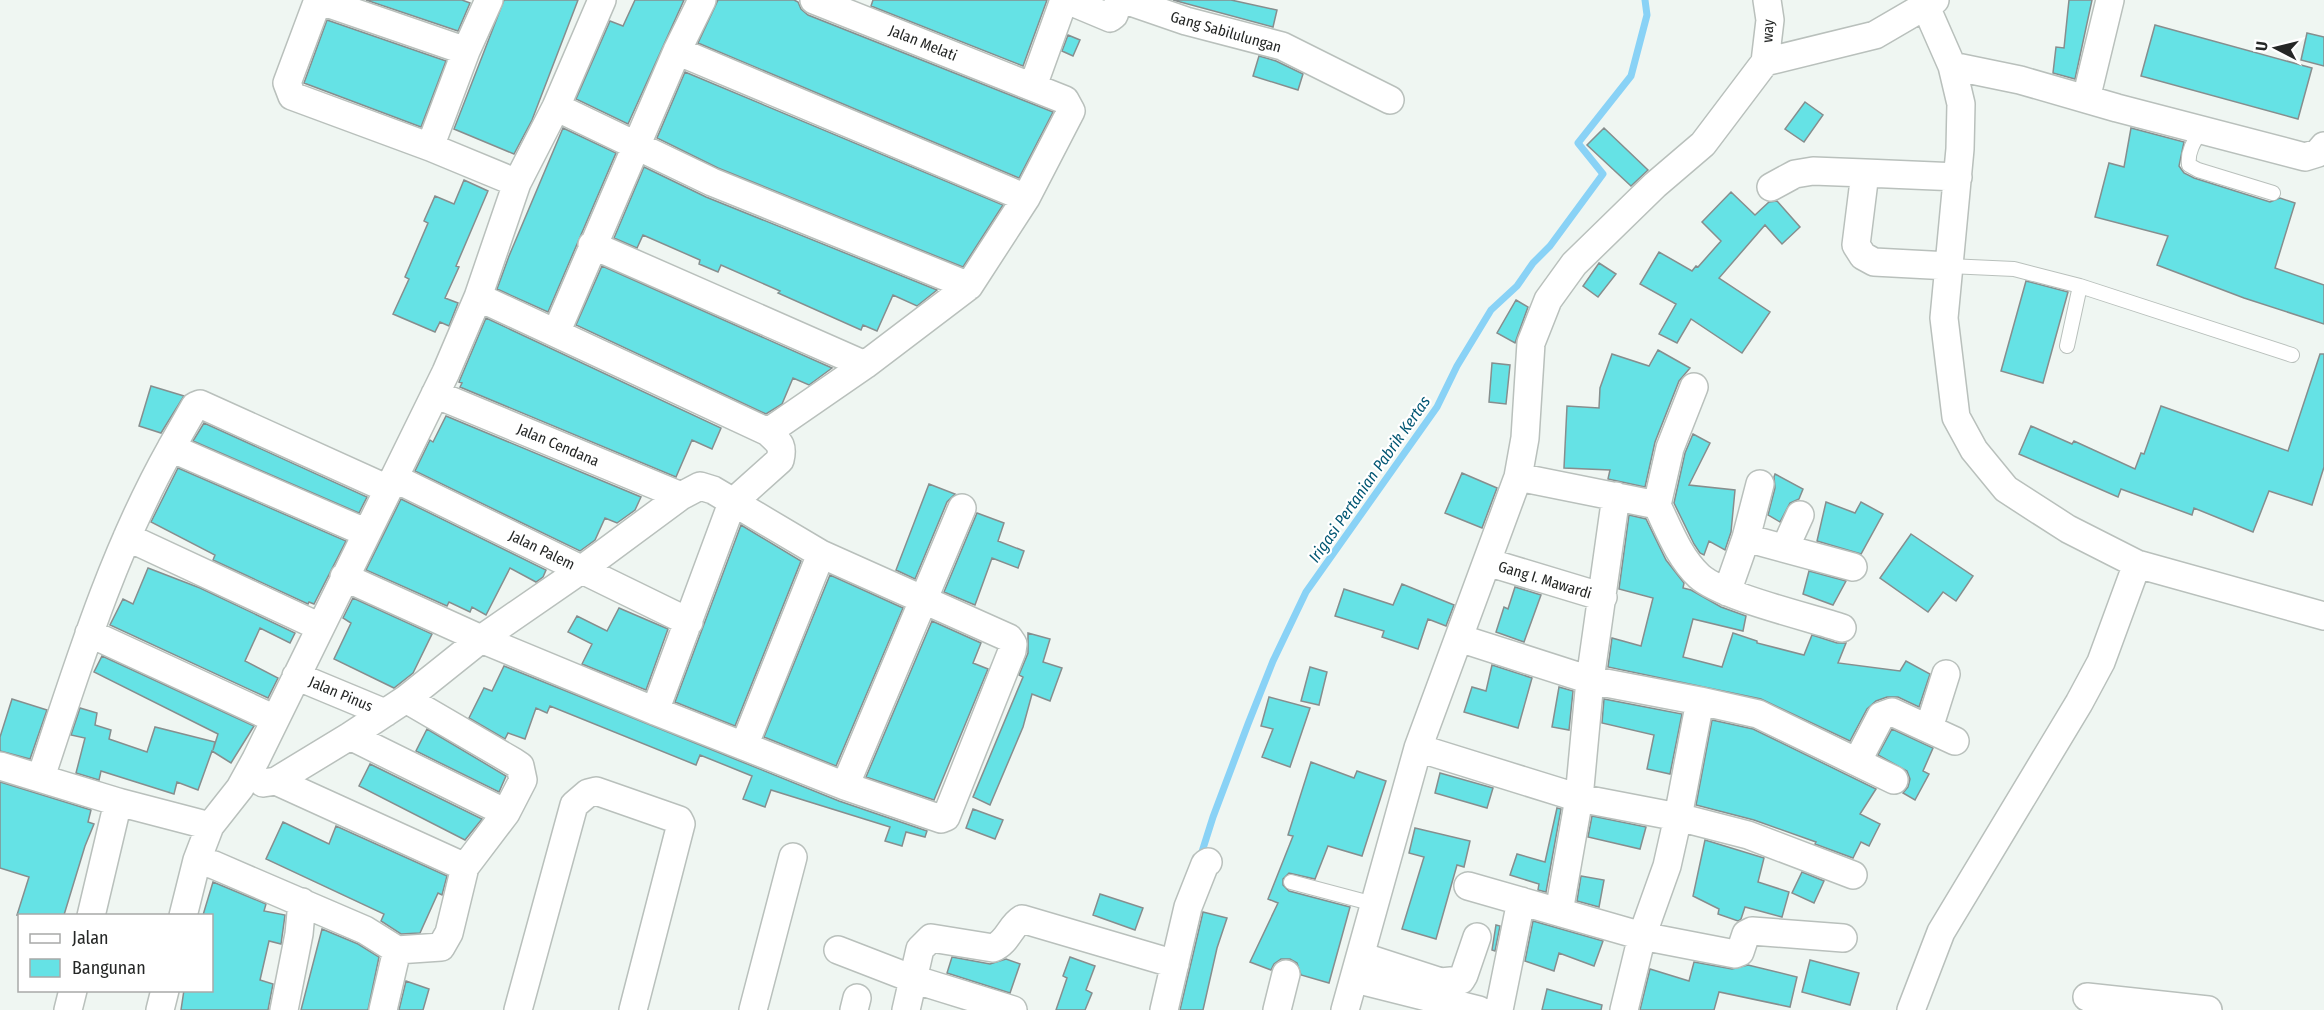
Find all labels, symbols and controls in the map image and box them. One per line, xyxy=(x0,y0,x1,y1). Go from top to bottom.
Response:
street label: Gang Sabilulungan xyxy=(1168,8,1284,56)
street label: way xyxy=(1758,18,1778,43)
north arrow xyxy=(2246,18,2306,78)
street label: Jalan Melati xyxy=(886,21,960,65)
text: U xyxy=(2252,40,2272,52)
water label: Irigasi Pertanian Pabrik Kertas xyxy=(1305,392,1434,566)
street label: Jalan Cendana xyxy=(514,420,602,470)
street label: Jalan Palem xyxy=(506,526,578,574)
street label: Gang I. Mawardi xyxy=(1496,557,1594,603)
street label: Jalan Pinus xyxy=(306,672,376,716)
legend xyxy=(18,914,213,992)
text: Jalan xyxy=(72,927,109,949)
text: Bangunan xyxy=(72,957,146,979)

